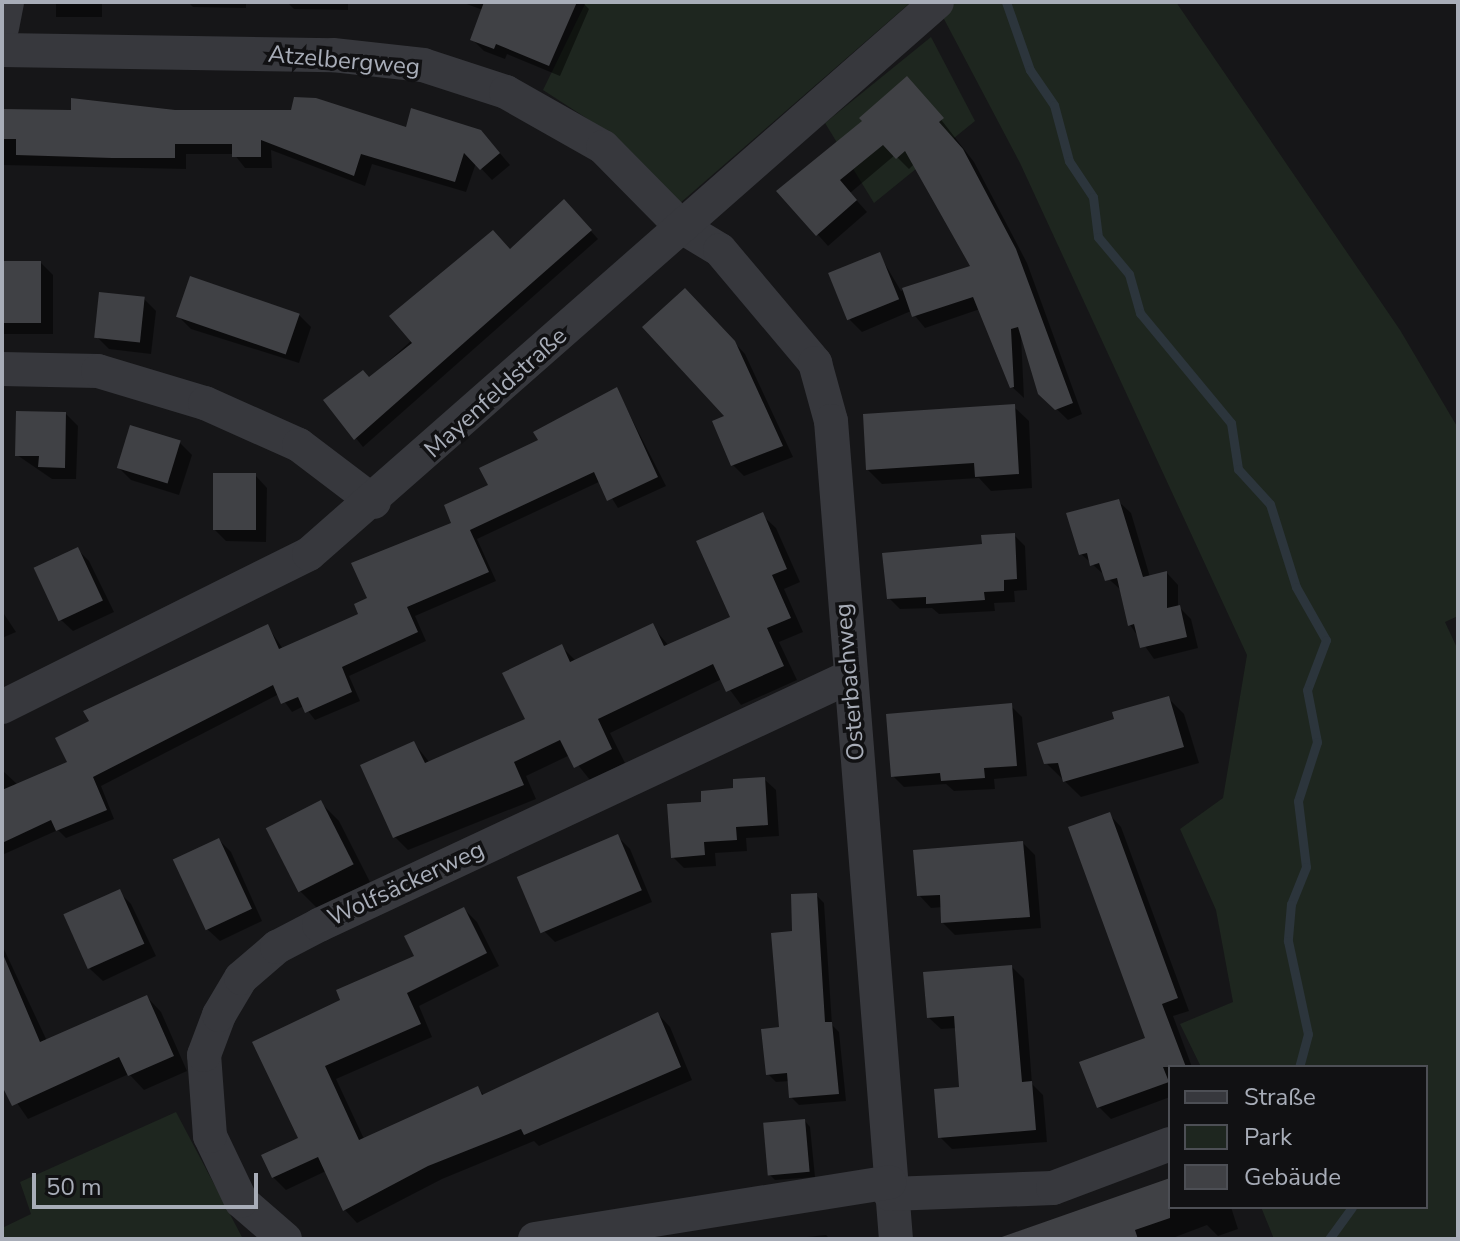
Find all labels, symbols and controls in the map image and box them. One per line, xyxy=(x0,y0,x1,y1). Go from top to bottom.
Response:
street label: Atzelbergweg xyxy=(267,40,421,82)
street label: Mayenfeldstraße xyxy=(419,322,573,464)
street label: Osterbachweg xyxy=(829,602,871,762)
street label: Wolfsäckerweg xyxy=(323,835,489,933)
legend xyxy=(1168,1065,1428,1209)
text: Straße xyxy=(1244,1081,1316,1113)
text: Park xyxy=(1244,1121,1292,1153)
scale bar xyxy=(36,1157,262,1207)
text: Gebäude xyxy=(1244,1161,1341,1193)
text: 50 m xyxy=(46,1171,102,1203)

